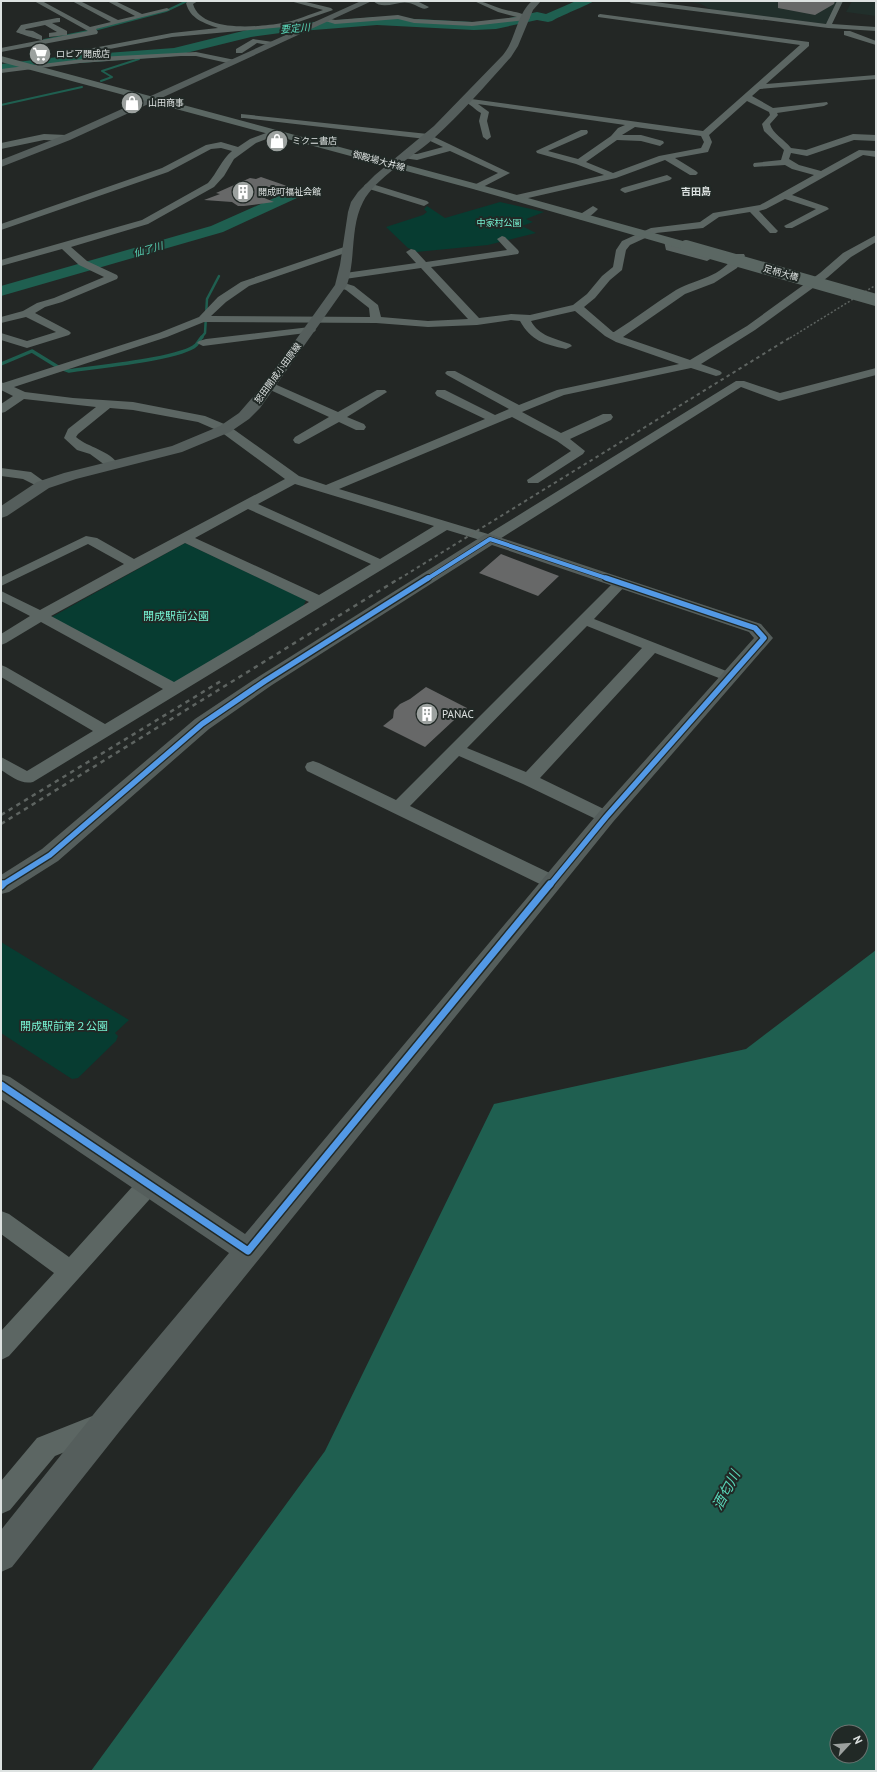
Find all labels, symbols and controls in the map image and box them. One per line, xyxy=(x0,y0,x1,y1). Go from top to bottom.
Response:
water label: 要定川 xyxy=(280,21,312,36)
supermarket icon: ロピア開成店 xyxy=(27,41,53,67)
place label: ロピア開成店 xyxy=(56,48,110,59)
shop icon: 山田商事 xyxy=(119,90,145,116)
place label: 山田商事 xyxy=(148,97,184,108)
shop icon: ミクニ書店 xyxy=(264,128,290,154)
place label: ミクニ書店 xyxy=(292,135,337,146)
street label: 御殿場大井線 xyxy=(352,148,408,173)
building icon: 開成町福祉会館 xyxy=(230,179,256,205)
district label: 吉田島 xyxy=(681,185,711,198)
place label: 開成町福祉会館 xyxy=(258,186,321,197)
park label: 中家村公園 xyxy=(476,217,522,228)
water label: 仙了川 xyxy=(132,239,165,260)
street label: 足柄大橋 xyxy=(762,262,800,283)
street label: 怒田開成小田原線 xyxy=(252,340,304,405)
park label: 開成駅前公園 xyxy=(143,609,209,623)
building icon: PANAC xyxy=(414,701,440,727)
place label: PANAC xyxy=(442,707,474,721)
park label: 開成駅前第２公園 xyxy=(20,1019,108,1033)
water label: 酒匂川 xyxy=(708,1465,745,1513)
north arrow xyxy=(829,1724,869,1764)
text: N xyxy=(850,1733,866,1746)

